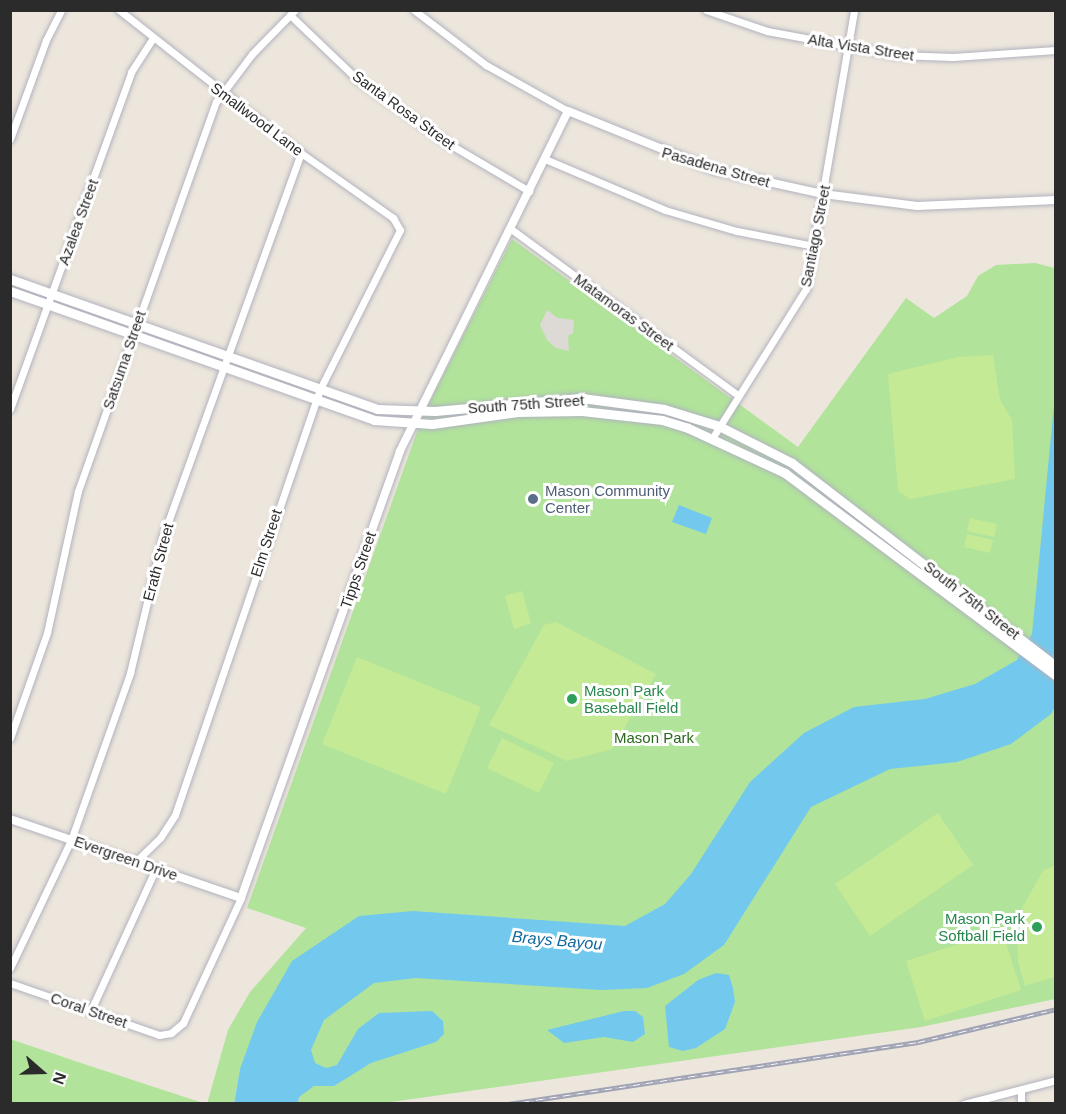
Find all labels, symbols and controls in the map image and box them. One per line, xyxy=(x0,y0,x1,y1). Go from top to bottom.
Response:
street label: Alta Vista Street xyxy=(807,30,915,64)
street label: Santa Rosa Street xyxy=(349,67,459,153)
street label: Smallwood Lane xyxy=(207,78,307,160)
street label: Pasadena Street xyxy=(660,143,772,191)
street label: Azalea Street xyxy=(54,177,102,267)
street label: Santiago Street xyxy=(796,184,834,288)
street label: Matamoras Street xyxy=(570,270,678,354)
street label: Satsuma Street xyxy=(99,308,149,412)
street label: South 75th Street xyxy=(467,391,585,417)
place label: Mason Community Center xyxy=(545,481,670,516)
marker: Mason Community Center xyxy=(526,492,540,506)
street label: Elm Street xyxy=(247,507,285,579)
street label: Erath Street xyxy=(139,521,177,603)
street label: Tipps Street xyxy=(336,529,380,611)
street label: South 75th Street xyxy=(920,557,1024,643)
place label: Mason Park Baseball Field xyxy=(584,681,678,716)
marker: Mason Park Baseball Field xyxy=(565,692,579,706)
park label: Mason Park xyxy=(614,729,694,747)
street label: Evergreen Drive xyxy=(72,832,180,884)
place label: Mason Park Softball Field xyxy=(938,909,1025,944)
marker: Mason Park Softball Field xyxy=(1030,920,1044,934)
water label: Brays Bayou xyxy=(511,927,603,955)
street label: Coral Street xyxy=(48,988,130,1032)
north arrow xyxy=(12,1042,72,1102)
text: N xyxy=(49,1070,69,1087)

